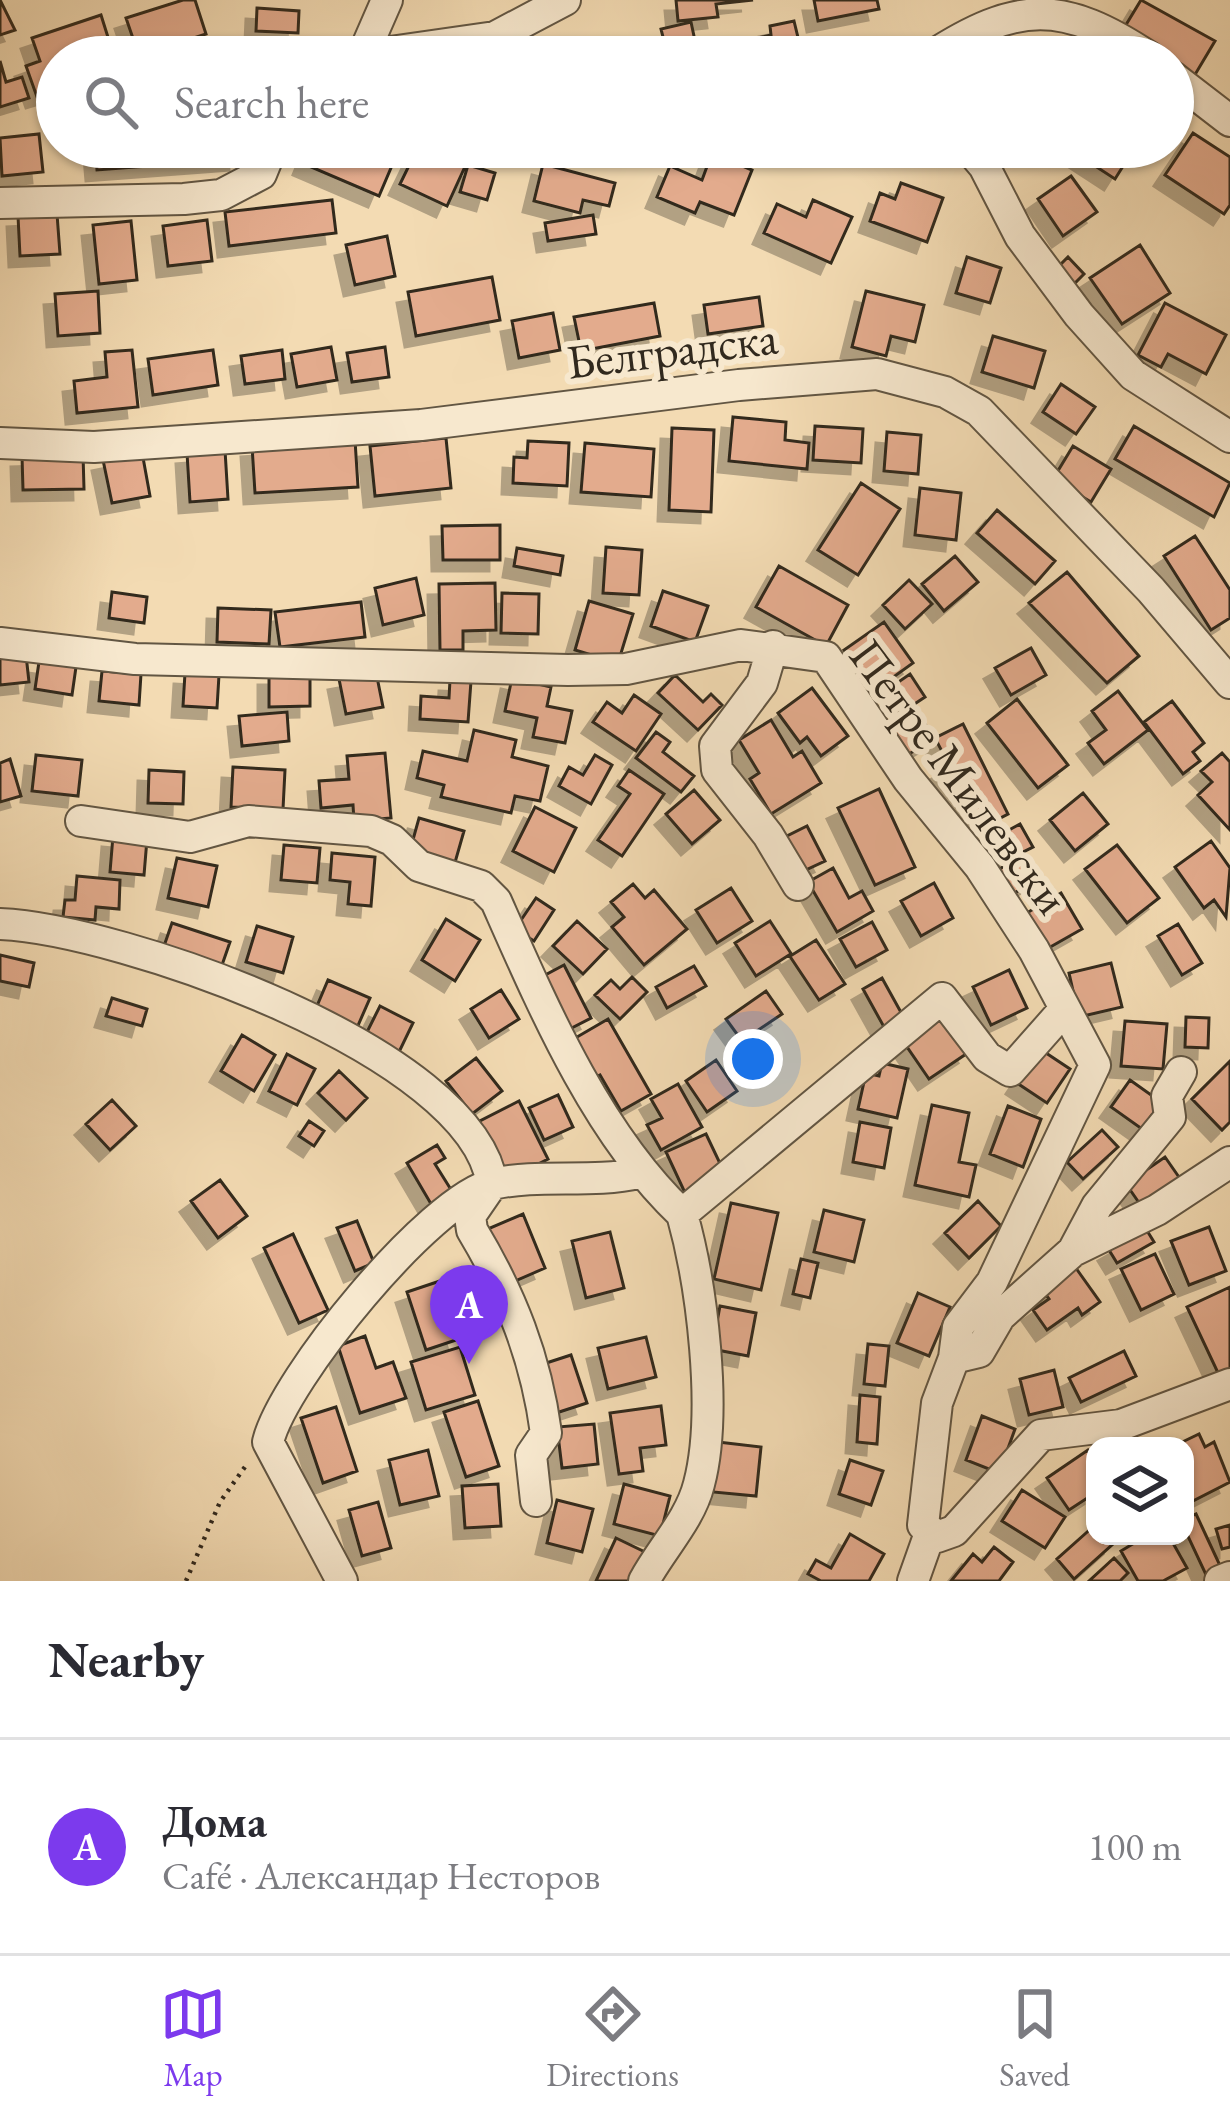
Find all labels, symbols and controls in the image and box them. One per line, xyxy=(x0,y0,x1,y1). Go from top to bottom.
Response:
search box xyxy=(36,36,1194,168)
icon: search xyxy=(78,69,144,135)
text: Search here xyxy=(174,73,369,131)
street label: Белградска xyxy=(563,305,782,393)
street label: Петре Милевски xyxy=(836,626,1084,926)
your location xyxy=(723,1029,783,1089)
pin: A xyxy=(430,1265,508,1364)
map controls xyxy=(1086,1437,1194,1545)
button: layers xyxy=(1086,1437,1194,1545)
text: Nearby xyxy=(48,1626,204,1692)
text: Дома xyxy=(162,1792,267,1850)
text: A xyxy=(73,1821,101,1872)
text: 100 m xyxy=(1088,1821,1182,1872)
text: Café · Александар Несторов xyxy=(162,1850,600,1901)
tab: Map xyxy=(160,1981,226,2096)
tab: Directions xyxy=(546,1981,679,2096)
tab: Saved xyxy=(999,1981,1070,2096)

